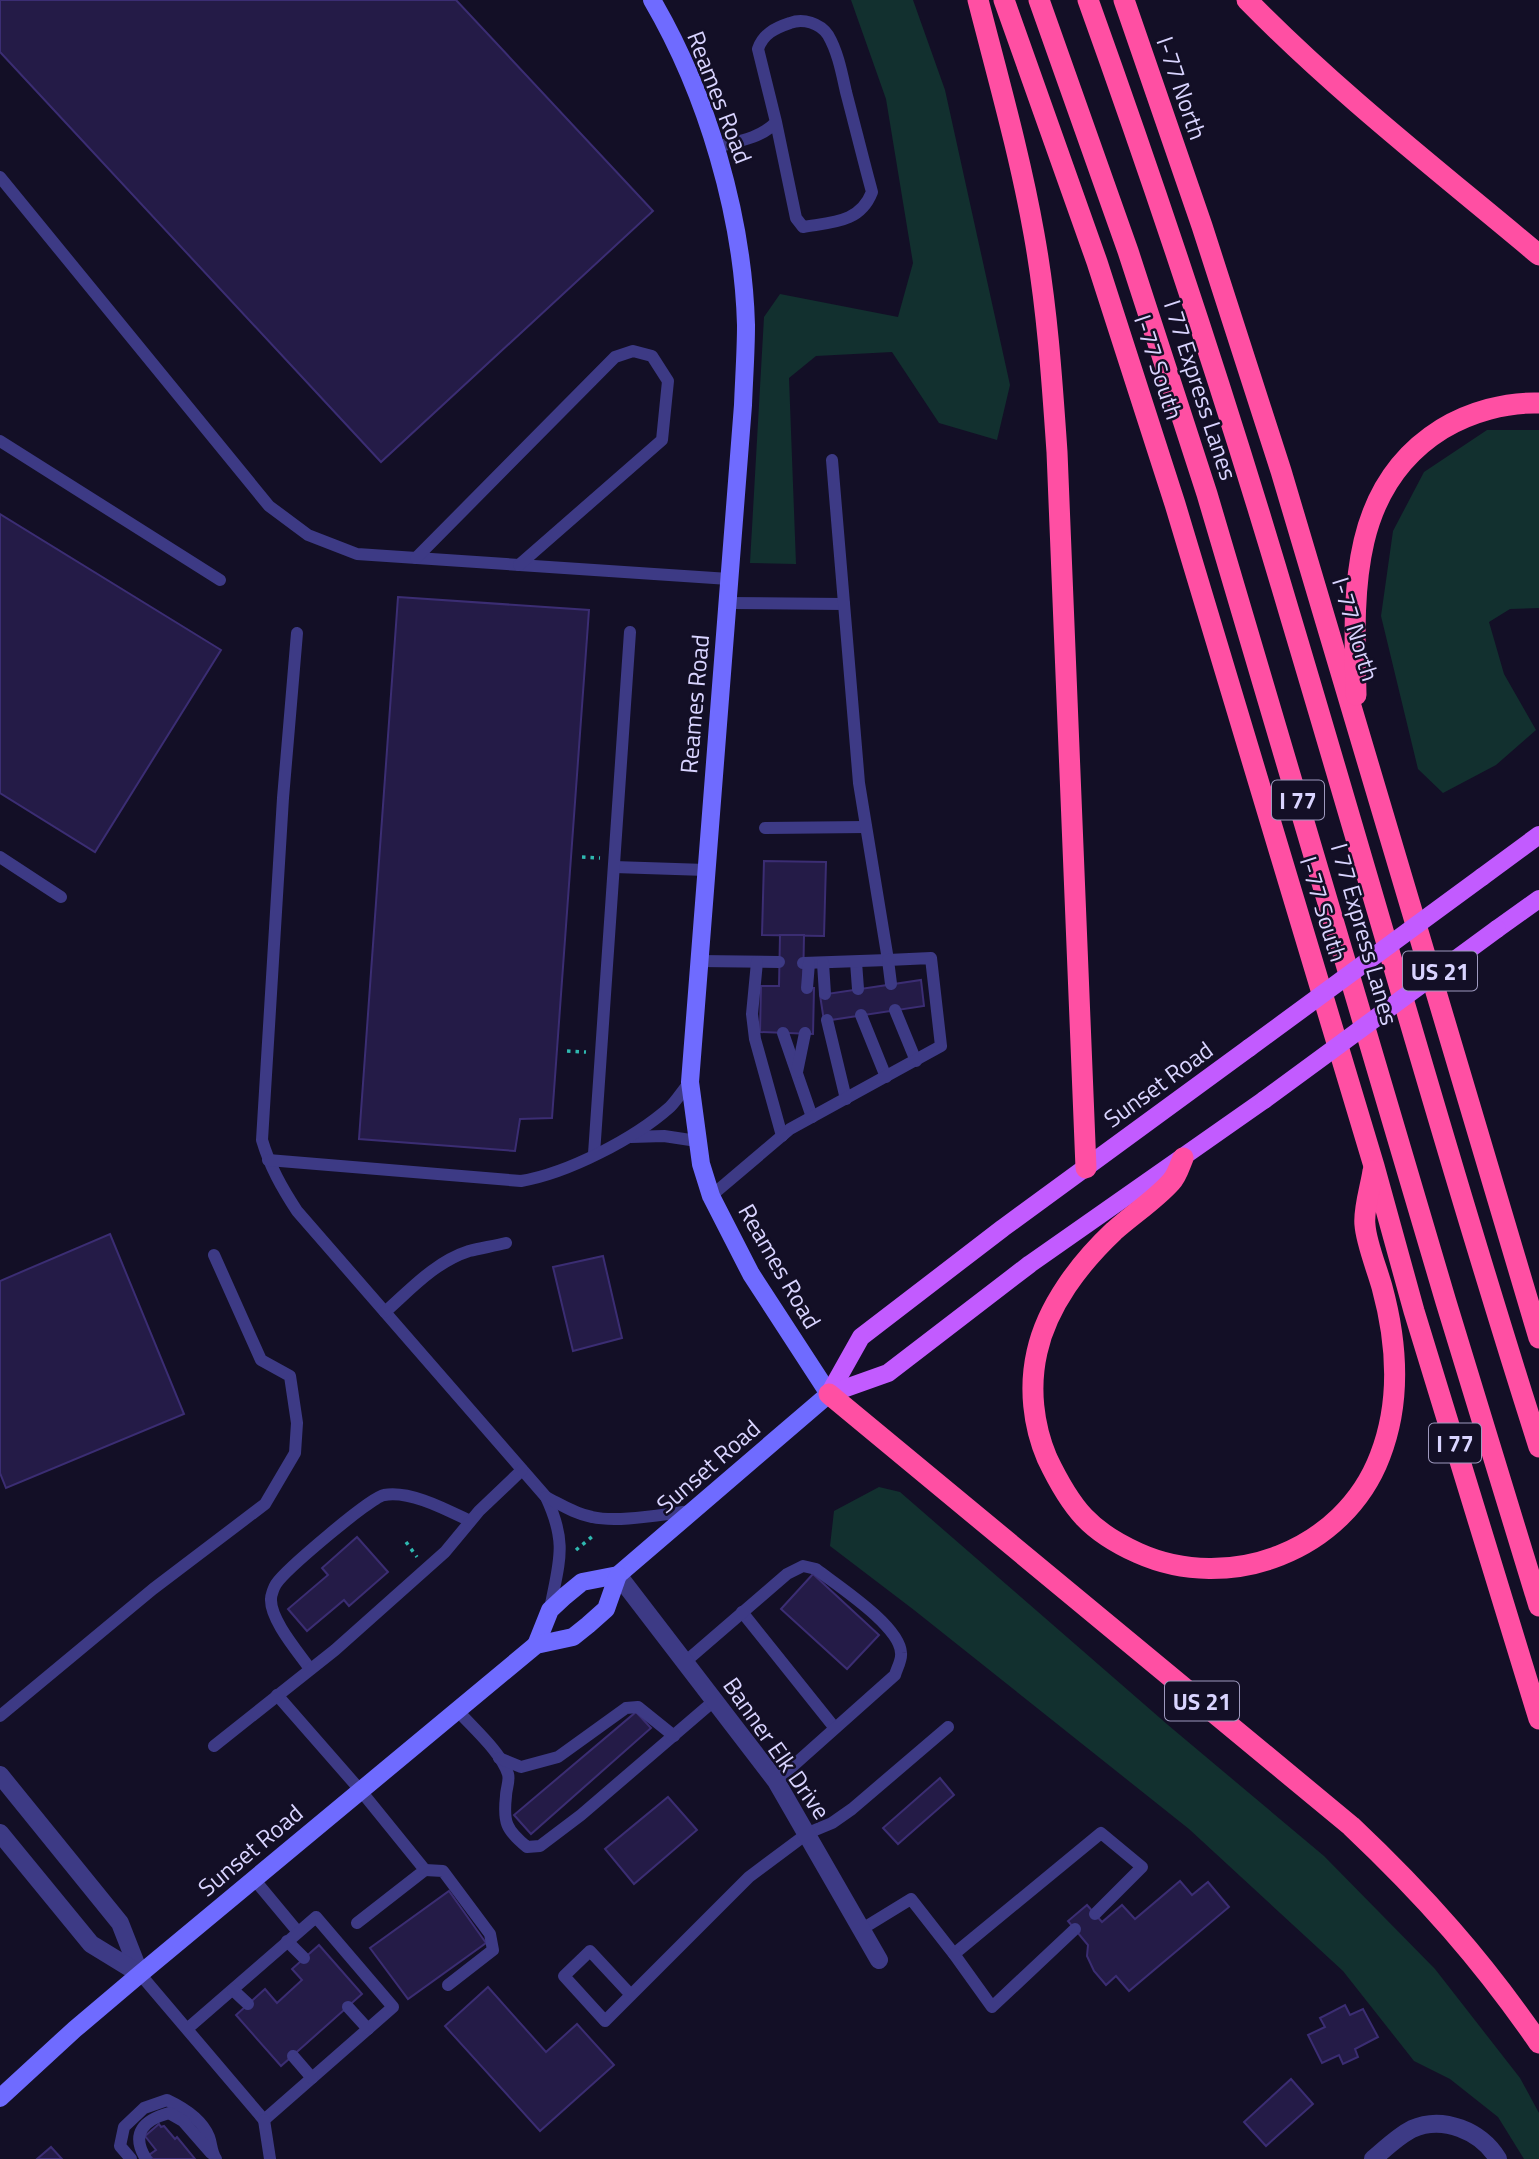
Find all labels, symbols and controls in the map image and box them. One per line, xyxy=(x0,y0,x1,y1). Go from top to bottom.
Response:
street label: Reames Road xyxy=(678,26,762,168)
street label: I-77 North xyxy=(1148,32,1216,144)
street label: I 77 Express Lanes xyxy=(1155,295,1247,485)
street label: I-77 South xyxy=(1125,310,1193,424)
street label: I-77 North xyxy=(1323,573,1389,685)
street label: Reames Road xyxy=(670,633,718,775)
road number: I 77 xyxy=(1272,780,1324,820)
street label: I 77 Express Lanes xyxy=(1322,839,1408,1029)
street label: I-77 South xyxy=(1291,852,1357,966)
road number: US 21 xyxy=(1403,952,1477,990)
street label: Sunset Road xyxy=(1096,1032,1220,1136)
street label: Reames Road xyxy=(730,1197,830,1335)
street label: Sunset Road xyxy=(648,1411,768,1521)
road number: I 77 xyxy=(1429,1424,1481,1462)
street label: Banner Elk Drive xyxy=(715,1670,839,1826)
road number: US 21 xyxy=(1165,1682,1239,1720)
street label: Sunset Road xyxy=(190,1795,310,1905)

